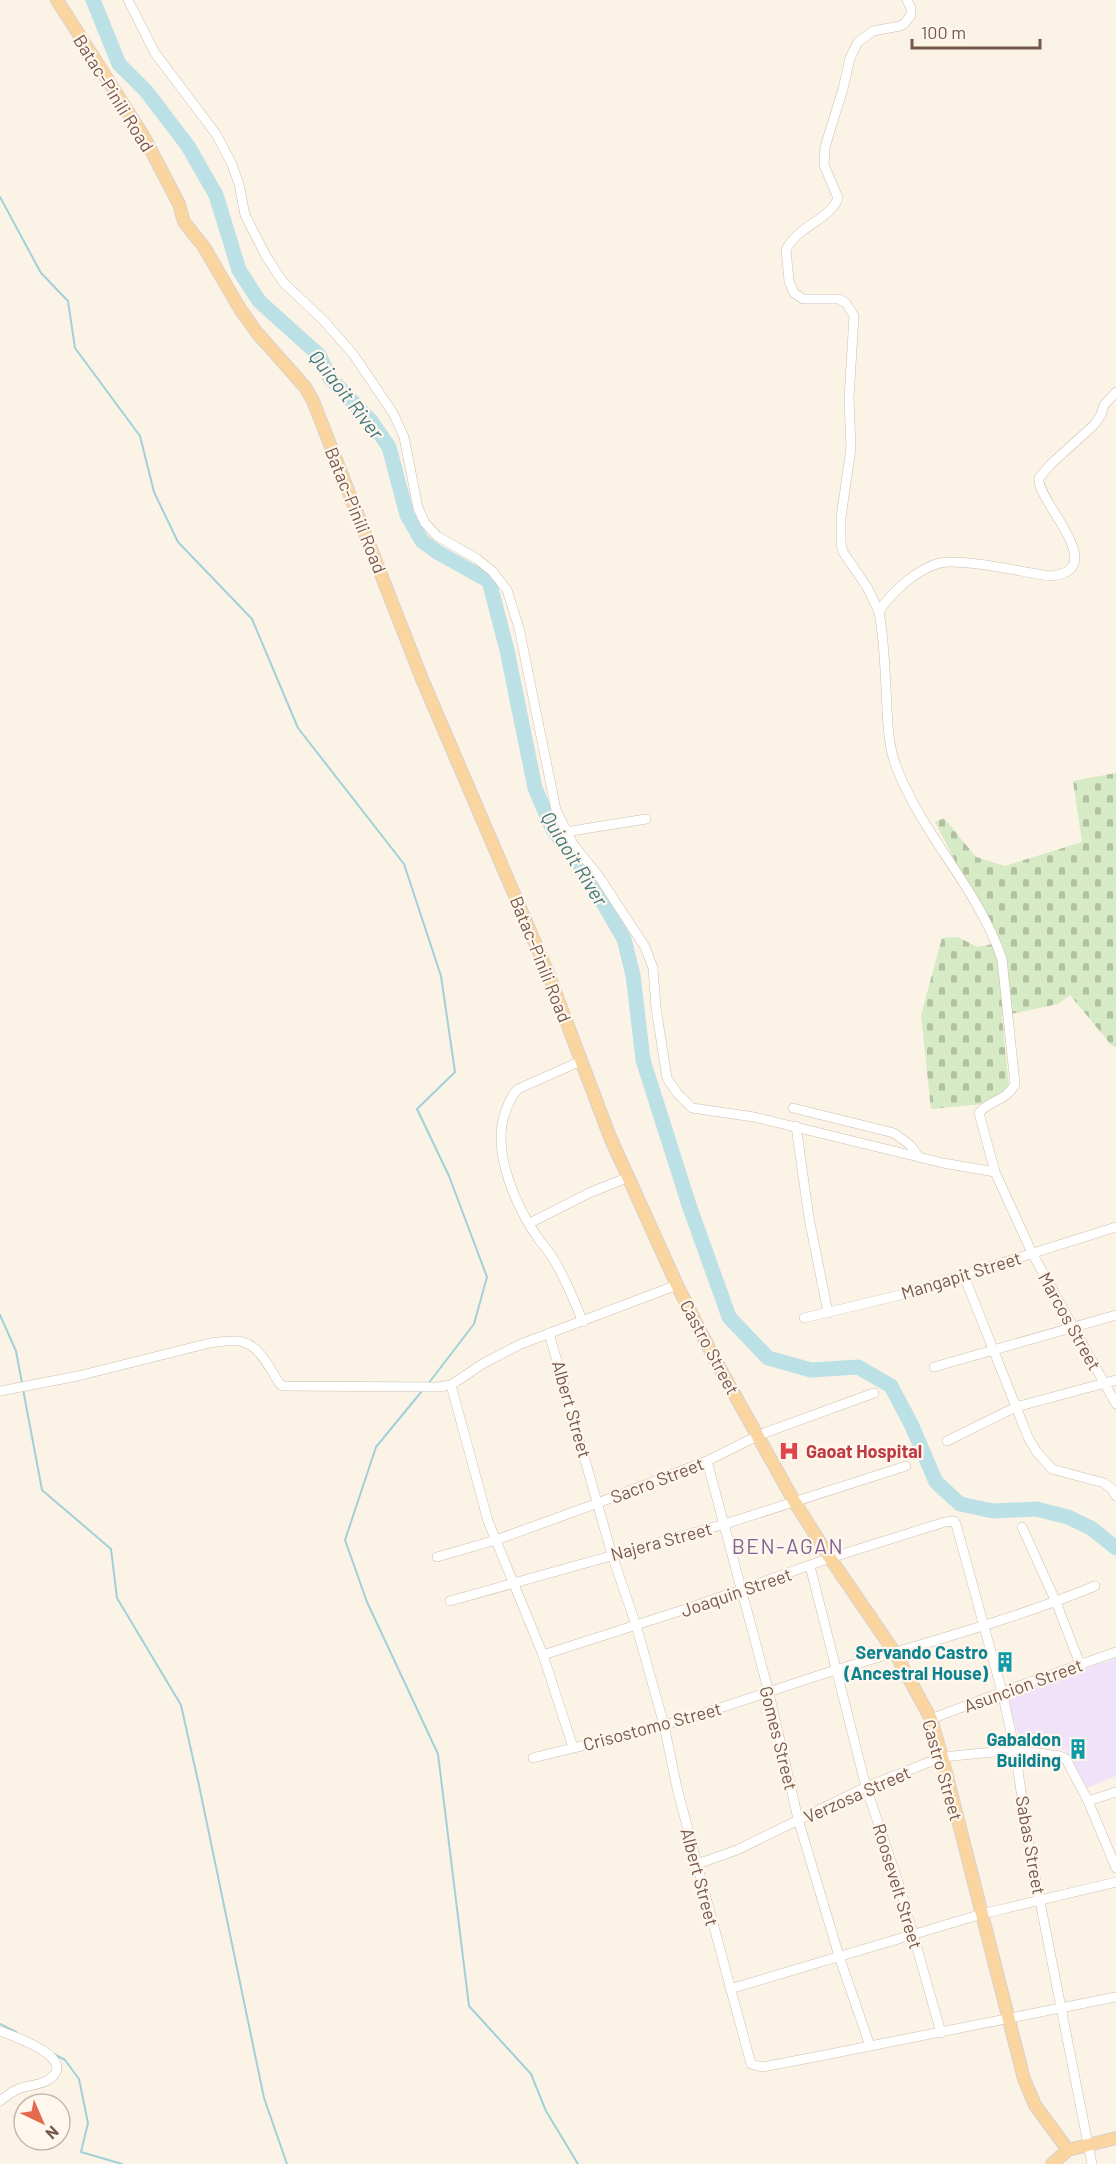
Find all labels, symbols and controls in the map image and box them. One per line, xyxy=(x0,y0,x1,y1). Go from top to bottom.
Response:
scale bar xyxy=(912,12,1040,50)
text: 100 m xyxy=(921,21,966,43)
street label: Batac-Pinili Road xyxy=(69,30,159,156)
water label: Quiaoit River xyxy=(305,345,390,444)
street label: Batac-Pinili Road xyxy=(321,444,391,576)
water label: Quiaoit River xyxy=(537,806,614,910)
street label: Batac-Pinili Road xyxy=(506,893,576,1025)
street label: Mangapit Street xyxy=(898,1246,1024,1304)
street label: Marcos Street xyxy=(1034,1268,1106,1374)
street label: Castro Street xyxy=(676,1296,744,1398)
street label: Albert Street xyxy=(548,1358,596,1460)
hospital icon: Gaoat Hospital xyxy=(777,1439,801,1463)
place label: Gaoat Hospital xyxy=(806,1440,922,1462)
street label: Sacro Street xyxy=(607,1452,707,1508)
street label: Najera Street xyxy=(608,1517,714,1565)
district label: BEN-AGAN xyxy=(732,1533,844,1558)
street label: Joaquin Street xyxy=(678,1563,794,1621)
place label: Servando Castro (Ancestral House) xyxy=(843,1641,989,1684)
building icon: Servando Castro (Ancestral House) xyxy=(993,1650,1017,1674)
street label: Asuncion Street xyxy=(960,1653,1086,1717)
street label: Gomes Street xyxy=(755,1684,803,1792)
street label: Crisostomo Street xyxy=(580,1697,724,1755)
street label: Castro Street xyxy=(918,1717,968,1823)
place label: Gabaldon Building xyxy=(986,1728,1061,1771)
building icon: Gabaldon Building xyxy=(1066,1737,1090,1761)
street label: Verzosa Street xyxy=(800,1761,914,1827)
street label: Sabas Street xyxy=(1011,1794,1051,1896)
street label: Roosevelt Street xyxy=(868,1821,928,1951)
street label: Albert Street xyxy=(676,1826,724,1928)
north arrow xyxy=(12,2092,72,2152)
text: N xyxy=(42,2123,63,2144)

